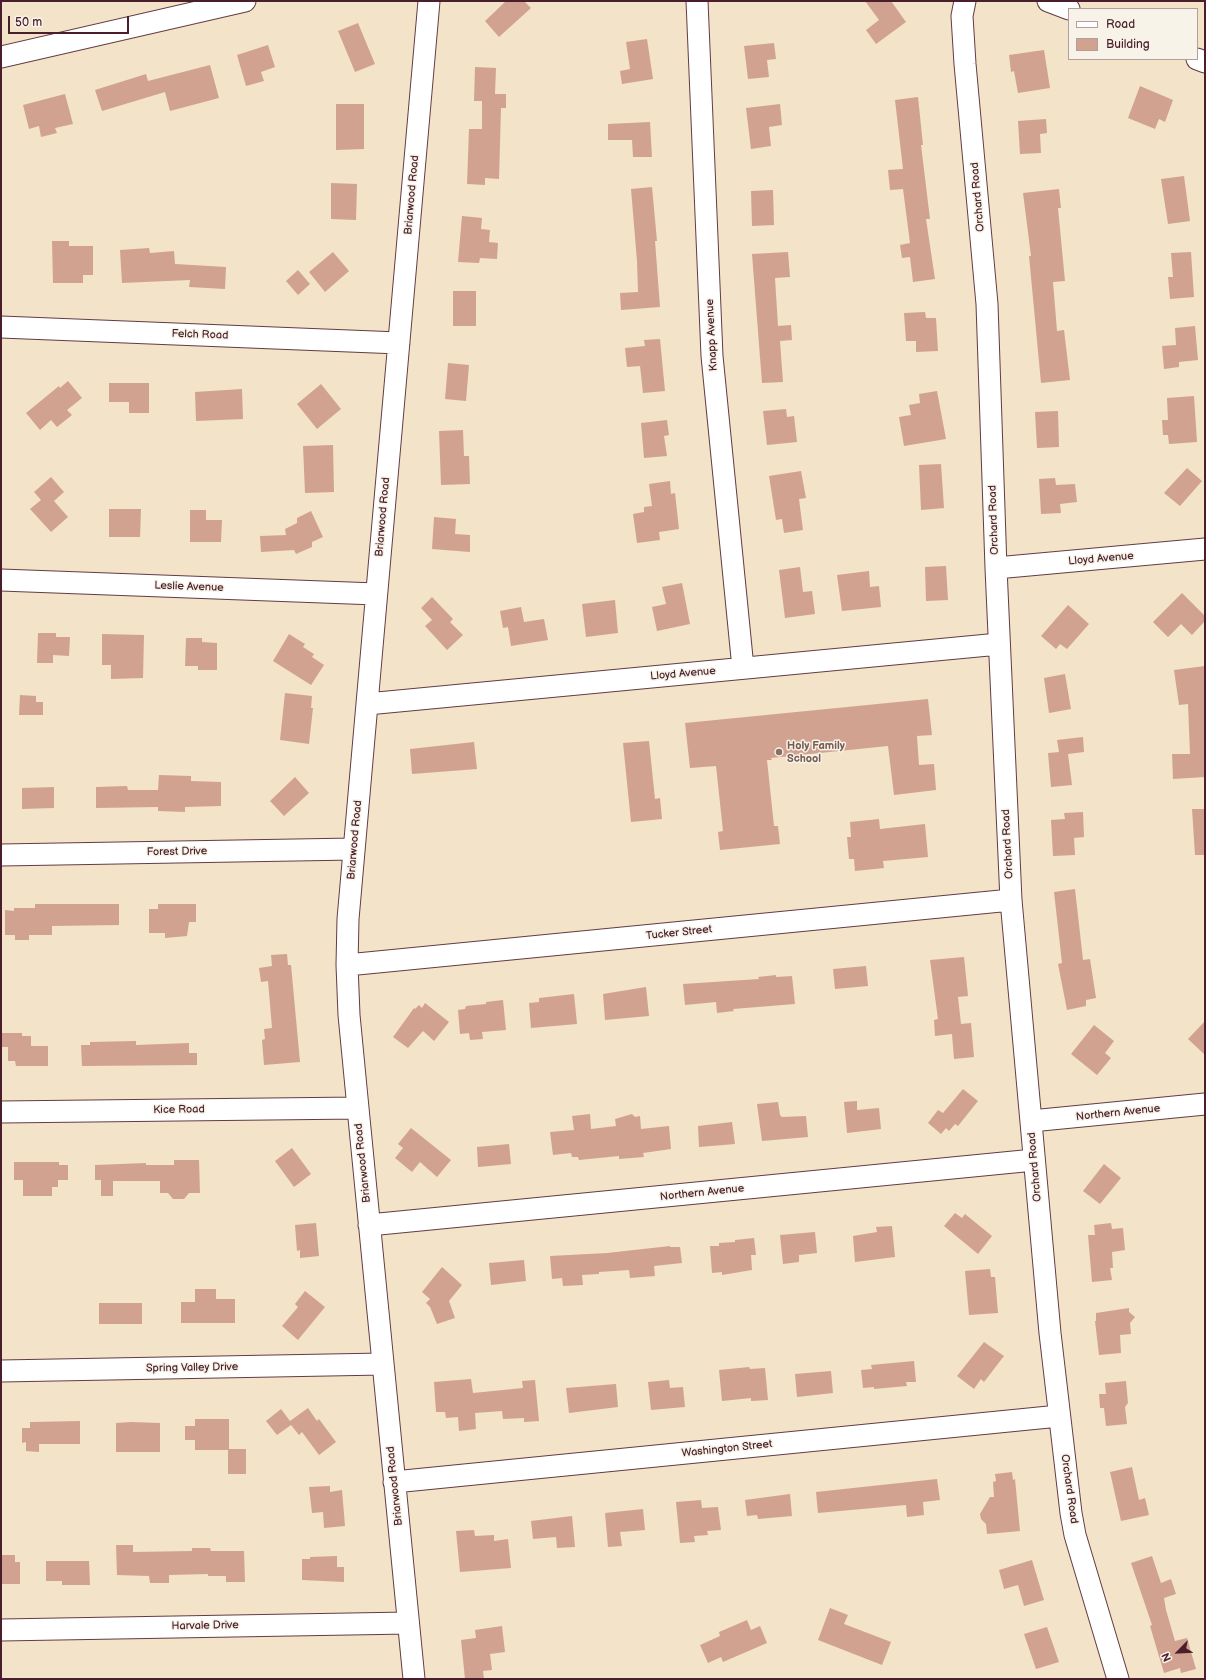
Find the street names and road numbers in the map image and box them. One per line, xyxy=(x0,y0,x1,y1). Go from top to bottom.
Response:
street label: Briarwood Road xyxy=(402,155,422,235)
street label: Orchard Road xyxy=(968,162,988,232)
street label: Knapp Avenue xyxy=(704,299,720,371)
street label: Felch Road xyxy=(171,327,229,343)
street label: Briarwood Road xyxy=(373,477,393,557)
street label: Orchard Road xyxy=(986,485,1002,555)
street label: Lloyd Avenue xyxy=(1068,550,1134,568)
street label: Leslie Avenue xyxy=(154,579,224,595)
street label: Lloyd Avenue xyxy=(650,665,716,683)
street label: Briarwood Road xyxy=(345,800,365,880)
street label: Orchard Road xyxy=(1000,809,1016,879)
street label: Forest Drive xyxy=(147,845,207,859)
street label: Tucker Street xyxy=(645,923,713,943)
street label: Northern Avenue xyxy=(1075,1102,1161,1124)
street label: Kice Road xyxy=(153,1103,205,1117)
street label: Briarwood Road xyxy=(352,1123,374,1203)
street label: Orchard Road xyxy=(1025,1132,1045,1202)
street label: Northern Avenue xyxy=(659,1182,745,1204)
street label: Spring Valley Drive xyxy=(146,1361,238,1375)
street label: Washington Street xyxy=(681,1438,773,1460)
street label: Briarwood Road xyxy=(384,1446,406,1526)
street label: Orchard Road xyxy=(1058,1453,1080,1525)
street label: Harvale Drive xyxy=(171,1619,239,1633)

